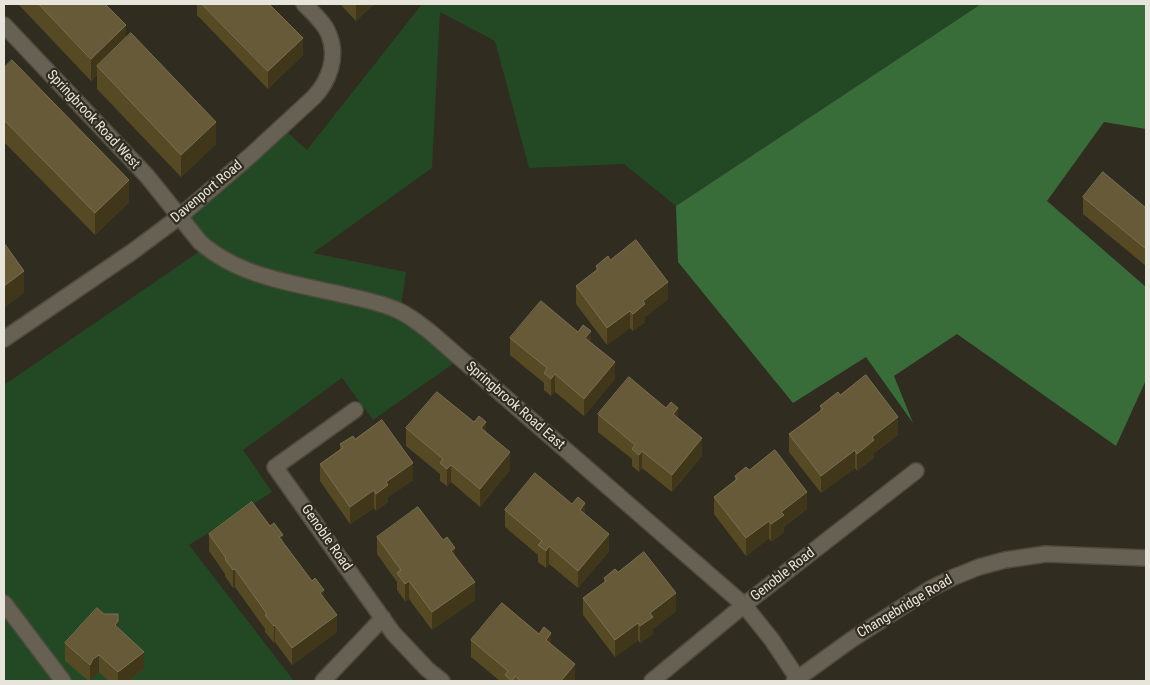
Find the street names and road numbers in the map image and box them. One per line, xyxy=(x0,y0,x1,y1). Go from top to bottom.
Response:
street label: Springbrook Road West xyxy=(43,67,143,173)
street label: Davenport Road xyxy=(168,157,246,227)
street label: Springbrook Road East xyxy=(462,359,568,453)
street label: Genoble Road xyxy=(297,502,355,574)
street label: Genoble Road xyxy=(748,545,818,605)
street label: Changebridge Road xyxy=(854,572,956,642)

